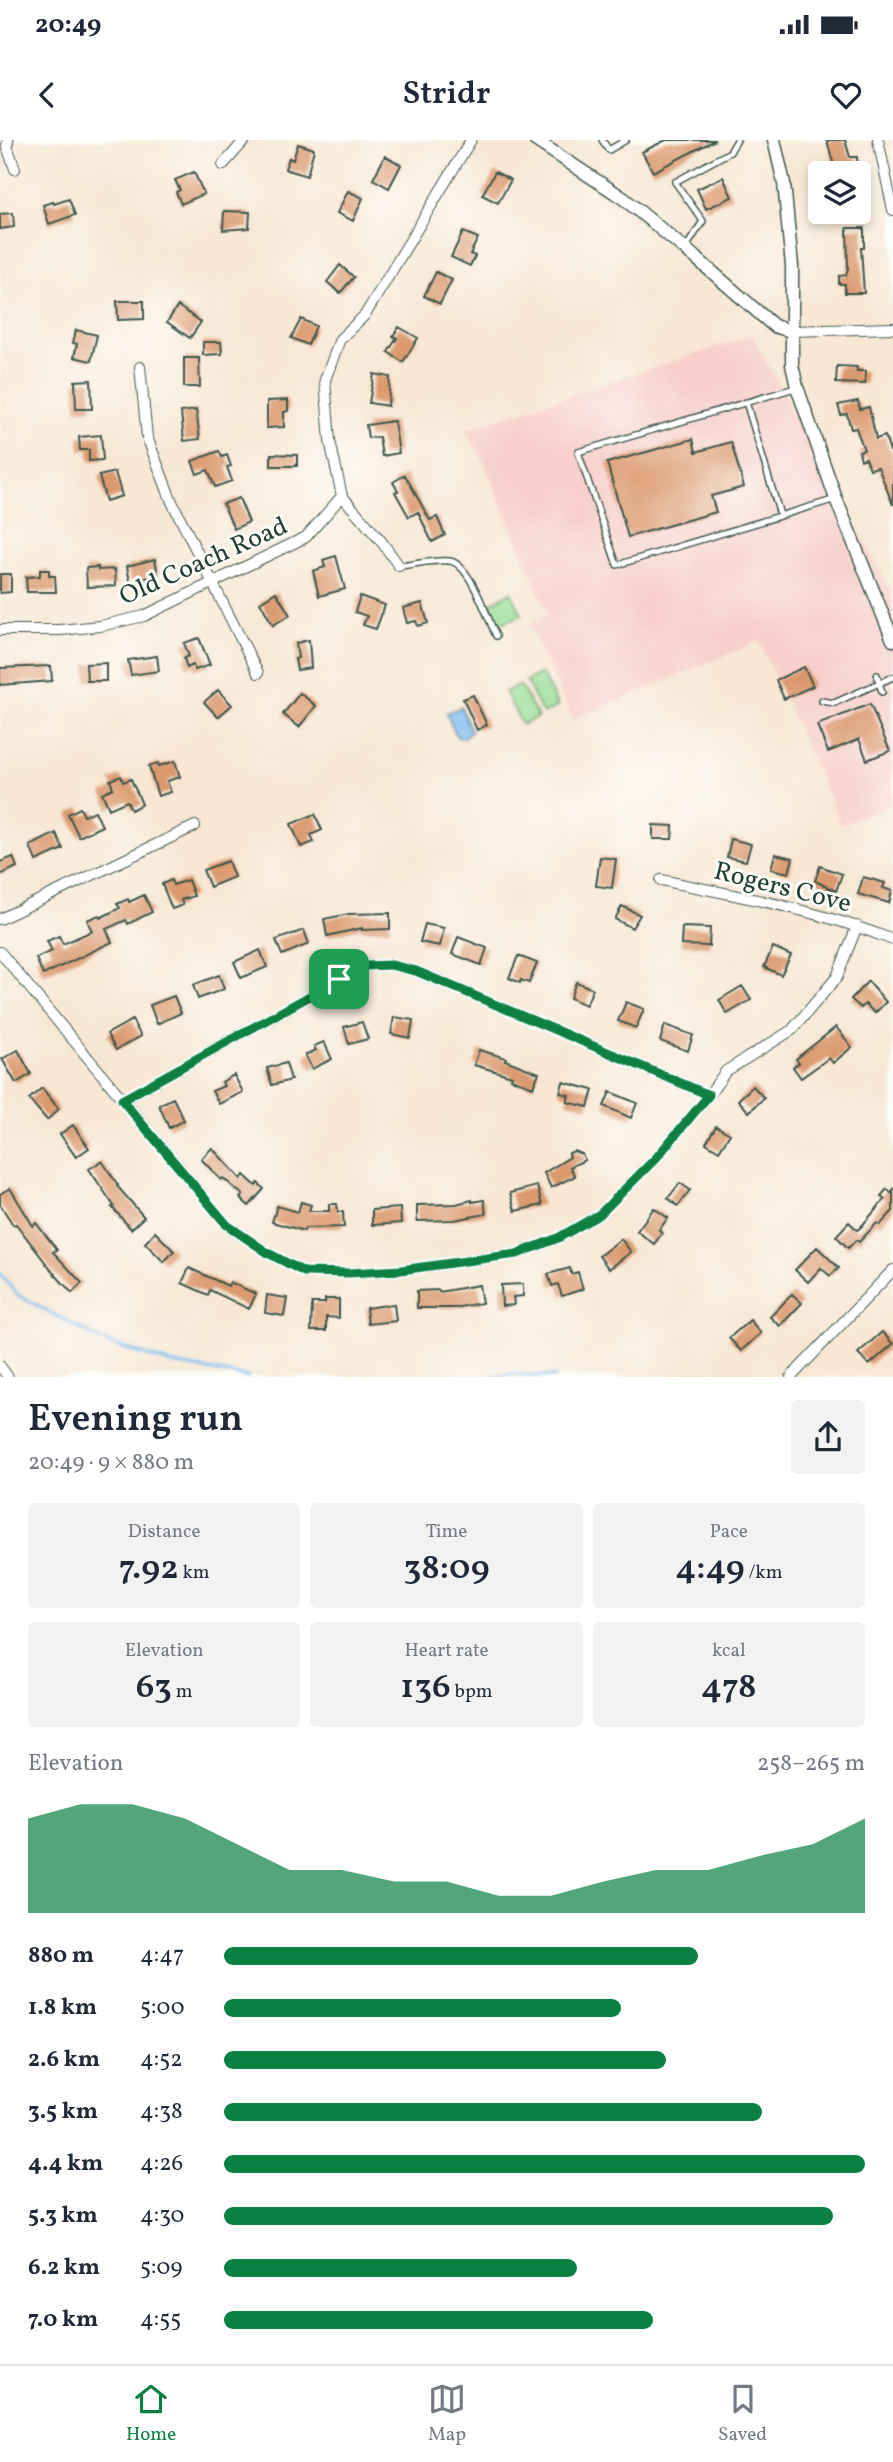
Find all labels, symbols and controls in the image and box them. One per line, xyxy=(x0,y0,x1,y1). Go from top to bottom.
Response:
text: 20:49 xyxy=(35,7,101,43)
text: Stridr xyxy=(403,73,490,117)
icon: back xyxy=(28,76,66,114)
icon: heart xyxy=(827,76,865,114)
map controls xyxy=(808,161,871,224)
button: layers xyxy=(808,161,871,224)
street label: Old Coach Road xyxy=(114,509,294,615)
street label: Rogers Cove xyxy=(710,854,855,922)
pin xyxy=(309,949,369,1009)
icon: arrive xyxy=(320,960,358,998)
text: Evening run xyxy=(28,1394,243,1447)
button: share xyxy=(791,1400,865,1474)
text: 20:49 · 9 × 880 m xyxy=(28,1447,194,1479)
text: Distance xyxy=(128,1519,201,1545)
text: Time xyxy=(426,1519,467,1545)
text: Pace xyxy=(710,1519,748,1545)
text: 7.92 xyxy=(119,1545,179,1593)
text: 38:09 xyxy=(403,1545,490,1593)
text: 4:49 xyxy=(675,1545,745,1593)
text: km xyxy=(179,1560,210,1586)
text: /km xyxy=(745,1560,783,1586)
text: Elevation xyxy=(125,1638,204,1664)
text: Heart rate xyxy=(405,1638,488,1664)
text: kcal xyxy=(712,1638,746,1664)
text: 63 xyxy=(136,1664,172,1712)
text: 136 xyxy=(400,1664,451,1712)
text: 478 xyxy=(701,1664,757,1712)
text: m xyxy=(172,1679,193,1705)
text: bpm xyxy=(451,1679,493,1705)
text: Elevation xyxy=(28,1748,124,1780)
text: 258–265 m xyxy=(757,1748,865,1780)
text: 880 m xyxy=(28,1940,94,1972)
text: 4:47 xyxy=(140,1940,184,1972)
text: 1.8 km xyxy=(28,1992,97,2024)
text: 5:00 xyxy=(140,1992,185,2024)
text: 2.6 km xyxy=(28,2044,100,2076)
text: 4:52 xyxy=(140,2044,183,2076)
text: 3.5 km xyxy=(28,2096,98,2128)
text: 4:38 xyxy=(140,2096,183,2128)
text: 4.4 km xyxy=(28,2148,103,2180)
text: 4:26 xyxy=(140,2148,183,2180)
text: 5.3 km xyxy=(28,2200,98,2232)
text: 4:30 xyxy=(140,2200,184,2232)
text: 6.2 km xyxy=(28,2252,100,2284)
text: 5:09 xyxy=(140,2252,182,2284)
text: 7.0 km xyxy=(28,2304,98,2336)
text: 4:55 xyxy=(140,2304,181,2336)
tab: Home xyxy=(126,2380,176,2448)
tab: Map xyxy=(428,2380,466,2448)
tab: Saved xyxy=(718,2380,767,2448)

